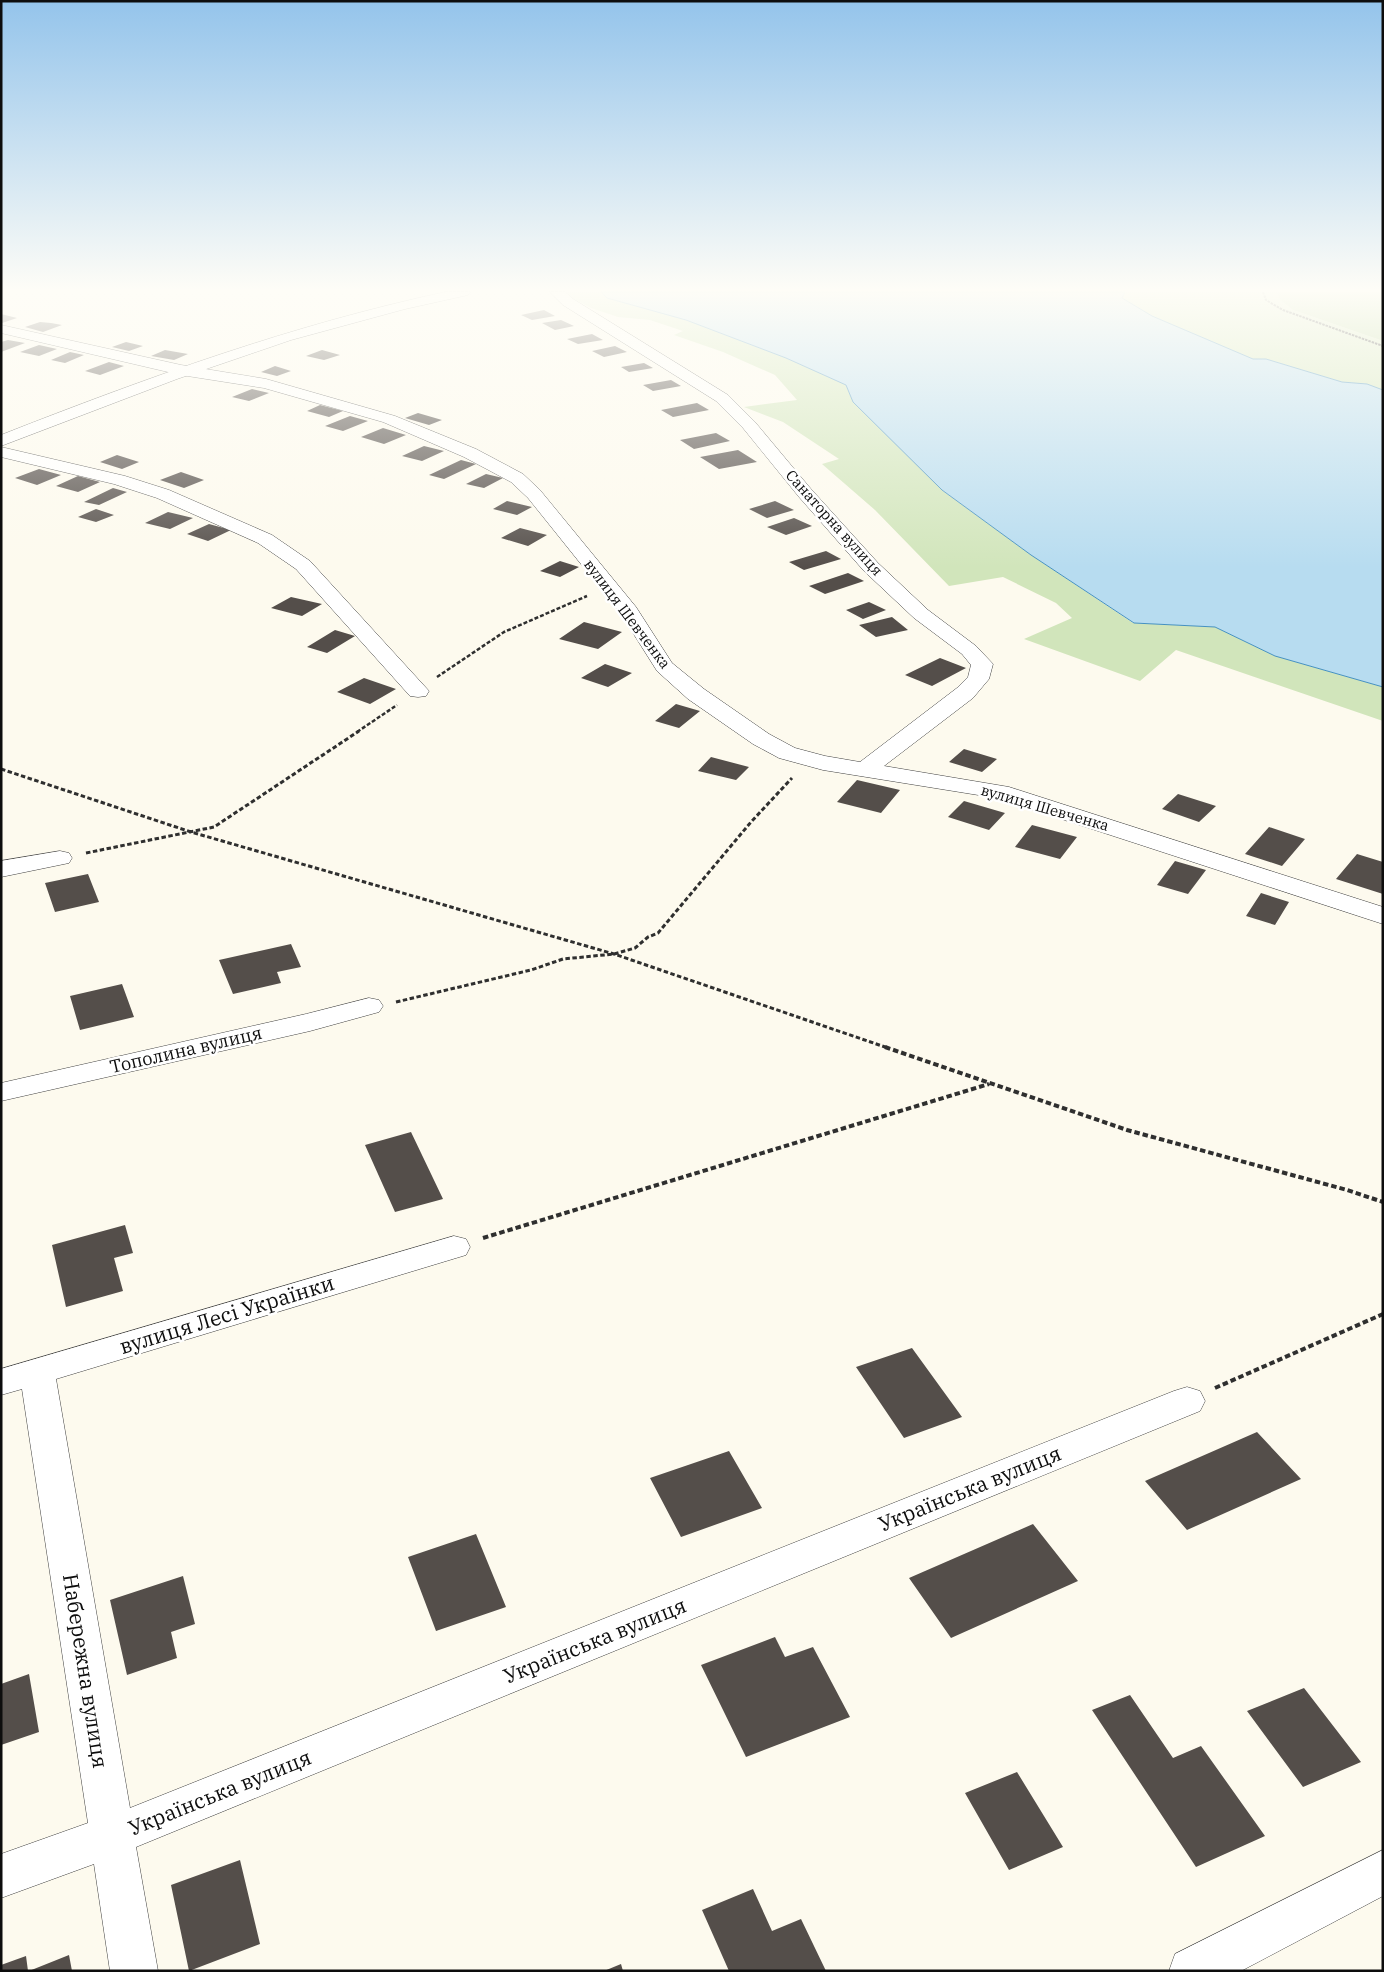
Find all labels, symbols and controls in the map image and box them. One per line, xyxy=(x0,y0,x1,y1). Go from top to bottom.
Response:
street label: Санаторна вулиця xyxy=(782,466,887,580)
street label: вулиця Шевченка xyxy=(580,555,675,672)
street label: вулиця Шевченка xyxy=(979,780,1111,835)
street label: Тополина вулиця xyxy=(107,1021,264,1078)
street label: вулиця Лесі Українки xyxy=(116,1268,338,1360)
street label: Українська вулиця xyxy=(874,1439,1065,1538)
street label: Набережна вулиця xyxy=(57,1572,115,1770)
street label: Українська вулиця xyxy=(499,1591,690,1690)
street label: Українська вулиця xyxy=(124,1743,315,1842)

